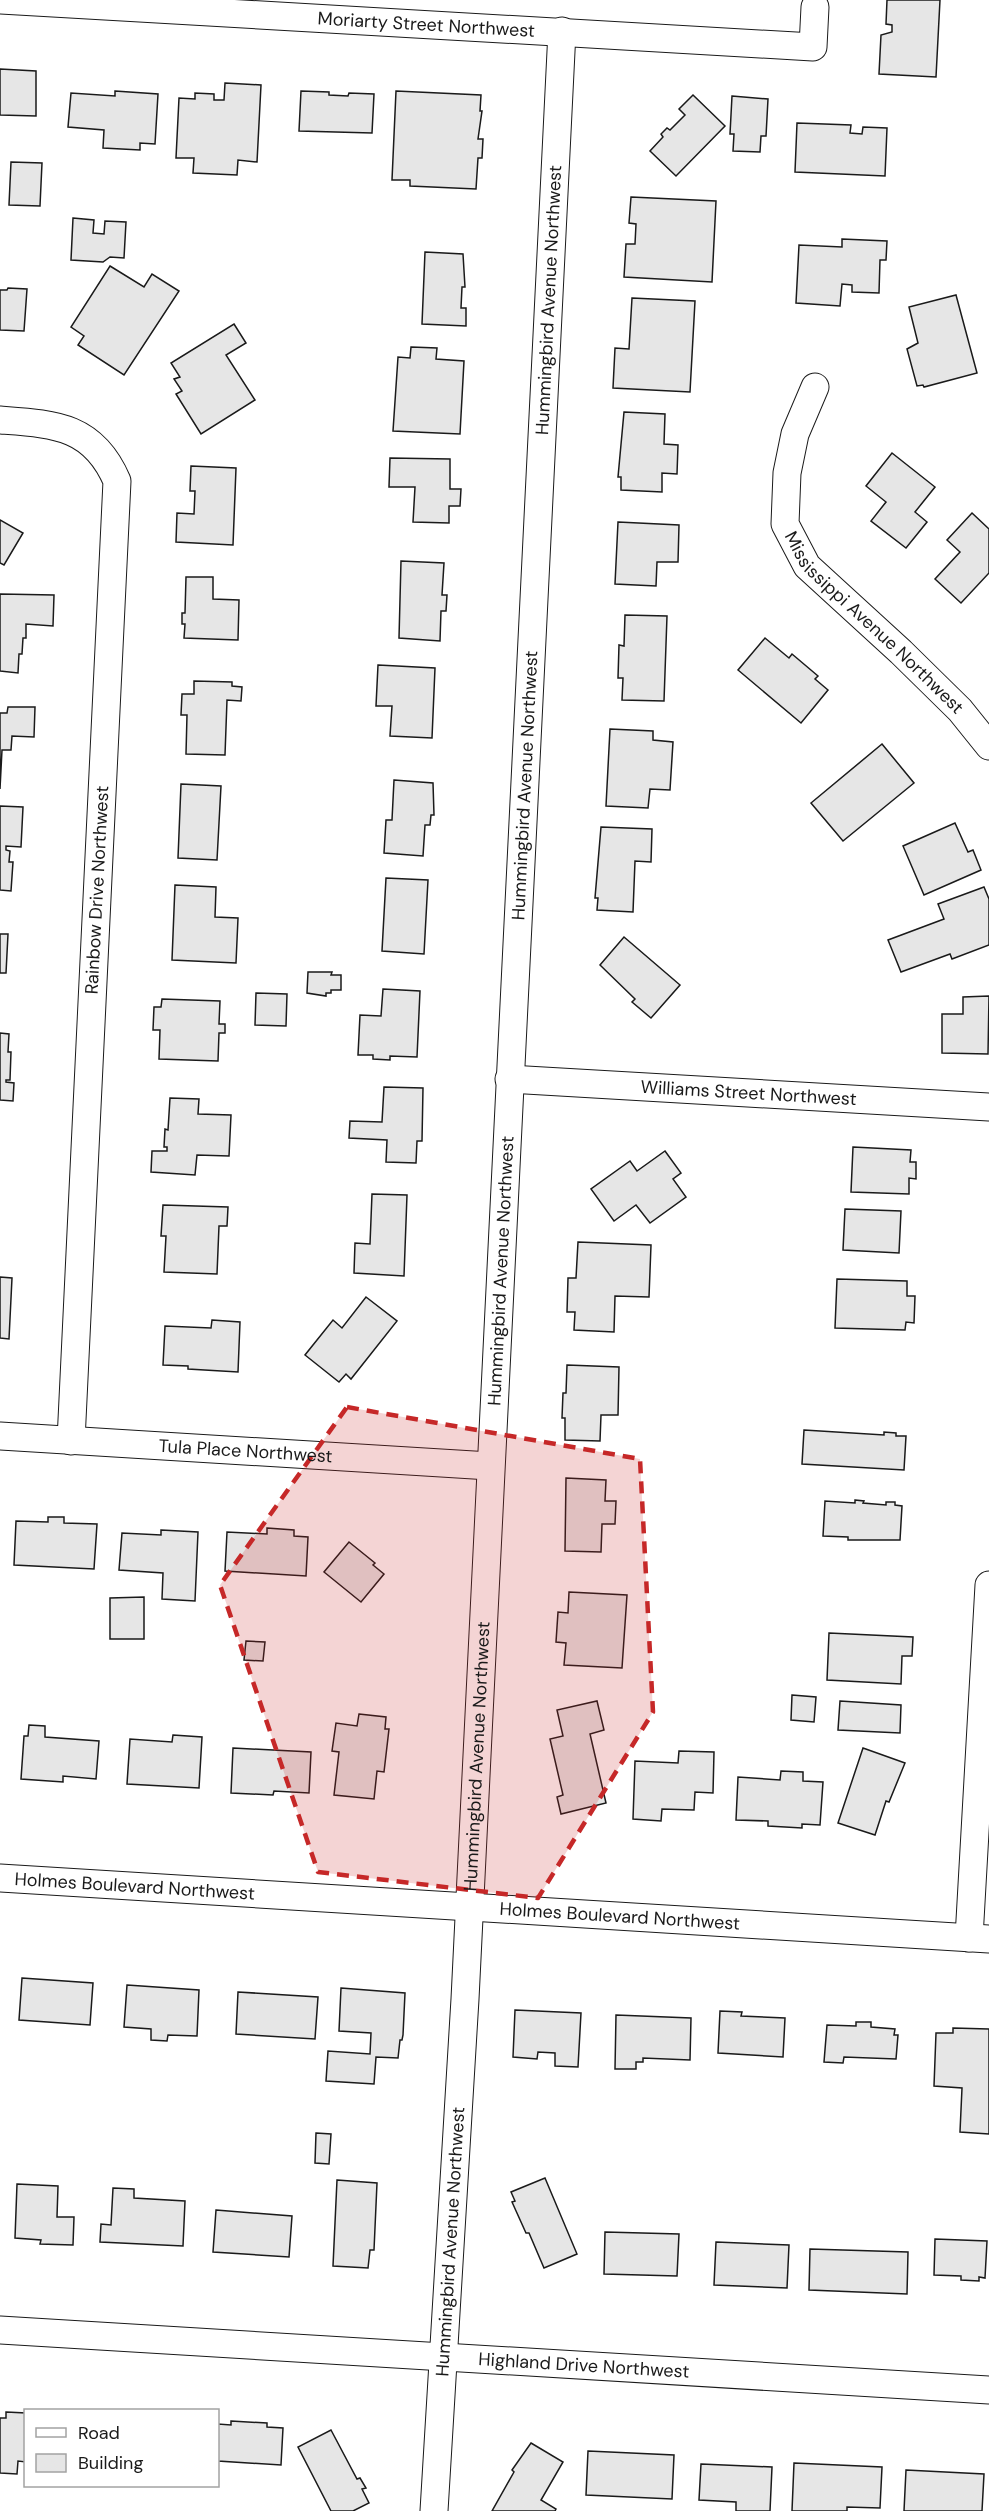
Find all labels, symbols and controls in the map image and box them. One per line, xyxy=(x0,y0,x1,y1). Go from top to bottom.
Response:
street label: Moriarty Street Northwest xyxy=(317,6,536,43)
street label: Hummingbird Avenue Northwest xyxy=(530,165,567,435)
street label: Mississippi Avenue Northwest xyxy=(779,527,969,719)
street label: Hummingbird Avenue Northwest xyxy=(506,650,543,921)
street label: Rainbow Drive Northwest xyxy=(80,785,114,995)
street label: Williams Street Northwest xyxy=(640,1075,857,1111)
street label: Hummingbird Avenue Northwest xyxy=(482,1135,520,1406)
street label: Tula Place Northwest xyxy=(158,1434,333,1468)
street label: Hummingbird Avenue Northwest xyxy=(458,1621,496,1892)
street label: Holmes Boulevard Northwest xyxy=(14,1867,256,1906)
street label: Holmes Boulevard Northwest xyxy=(499,1897,741,1936)
street label: Hummingbird Avenue Northwest xyxy=(430,2106,470,2377)
street label: Highland Drive Northwest xyxy=(478,2347,690,2384)
legend xyxy=(24,2409,219,2487)
text: Road xyxy=(78,2421,120,2445)
text: Building xyxy=(78,2451,143,2475)

